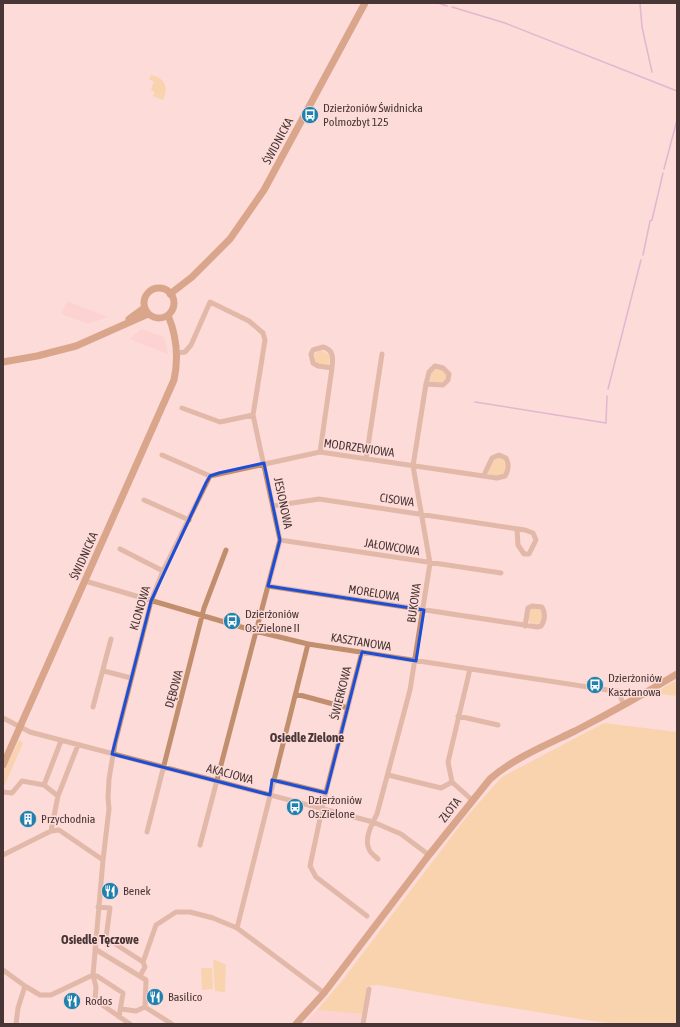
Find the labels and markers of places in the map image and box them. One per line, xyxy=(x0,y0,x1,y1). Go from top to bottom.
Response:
place label: Dzierżoniów Świdnicka Polmozbyt 125 xyxy=(323,101,423,129)
bus stop icon: Dzierżoniów Świdnicka Polmozbyt 125 xyxy=(300,105,320,125)
place label: Dzierżoniów Os.Zielone II xyxy=(245,607,300,635)
bus stop icon: Dzierżoniów Os.Zielone II xyxy=(222,611,242,631)
place label: Dzierżoniów Kasztanowa xyxy=(608,671,662,699)
bus stop icon: Dzierżoniów Kasztanowa xyxy=(585,675,605,695)
place label: Dzierżoniów Os.Zielone xyxy=(308,793,362,821)
bus stop icon: Dzierżoniów Os.Zielone xyxy=(285,797,305,817)
building icon: Przychodnia xyxy=(18,809,38,829)
place label: Przychodnia xyxy=(41,812,95,826)
restaurant icon: Benek xyxy=(100,881,120,901)
place label: Benek xyxy=(123,884,151,898)
restaurant icon: Basilico xyxy=(145,987,165,1007)
place label: Basilico xyxy=(168,990,203,1004)
restaurant icon: Rodos xyxy=(62,991,82,1011)
place label: Rodos xyxy=(85,994,112,1008)

